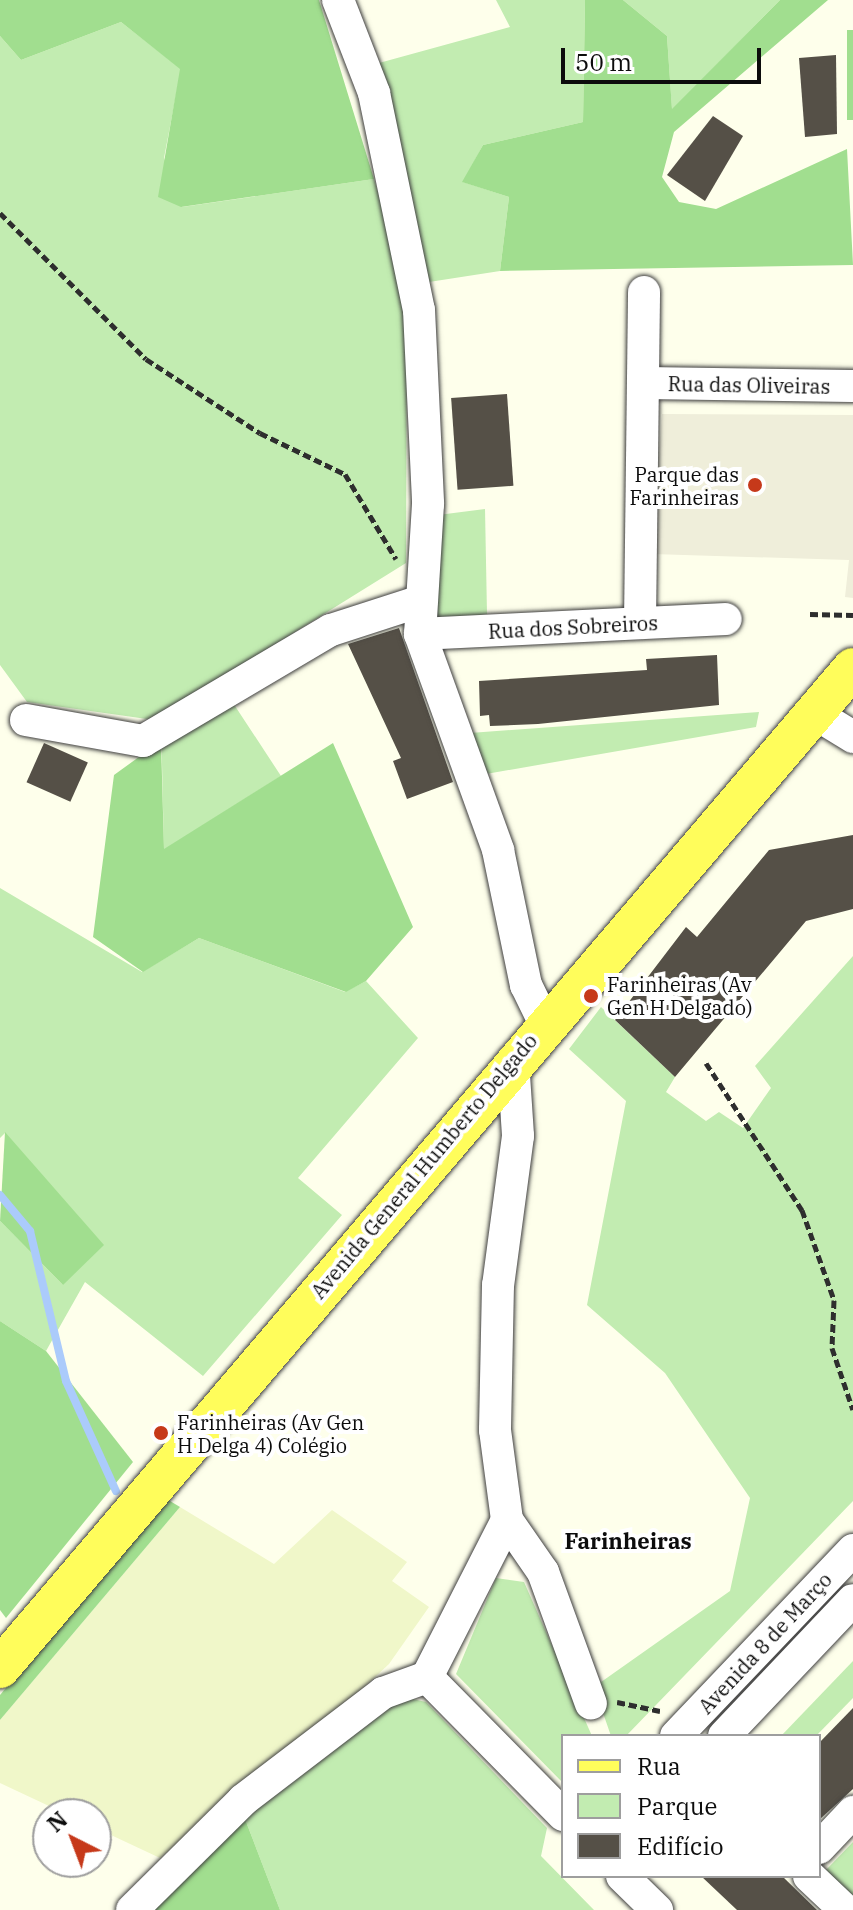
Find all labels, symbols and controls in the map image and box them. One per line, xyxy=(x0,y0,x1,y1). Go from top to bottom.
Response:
scale bar xyxy=(565,32,765,82)
text: 50 m xyxy=(575,46,632,78)
street label: Rua das Oliveiras xyxy=(668,372,830,398)
place label: Parque das Farinheiras xyxy=(629,462,739,509)
marker: Parque das Farinheiras xyxy=(746,476,764,494)
street label: Rua dos Sobreiros xyxy=(488,611,658,643)
place label: Farinheiras (Av Gen H Delgado) xyxy=(607,972,753,1019)
marker: Farinheiras (Av Gen H Delgado) xyxy=(582,987,600,1005)
street label: Avenida General Humberto Delgado xyxy=(306,1029,542,1303)
place label: Farinheiras (Av Gen H Delga 4) Colégio xyxy=(177,1410,364,1457)
marker: Farinheiras (Av Gen H Delga 4) Colégio xyxy=(152,1424,170,1442)
district label: Farinheiras xyxy=(564,1528,692,1554)
street label: Avenida 8 de Março xyxy=(693,1568,837,1718)
legend xyxy=(561,1734,821,1878)
text: Rua xyxy=(637,1750,681,1782)
text: Parque xyxy=(637,1790,717,1822)
north arrow xyxy=(32,1798,112,1878)
text: N xyxy=(41,1805,73,1838)
text: Edifício xyxy=(637,1830,724,1862)

